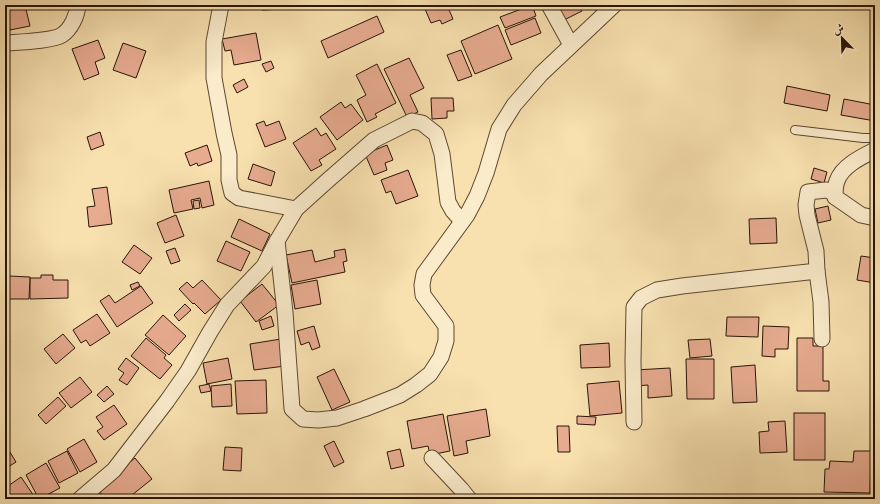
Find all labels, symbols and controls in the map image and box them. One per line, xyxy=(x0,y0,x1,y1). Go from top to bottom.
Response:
north arrow xyxy=(822,18,862,58)
text: ش xyxy=(830,20,846,38)

